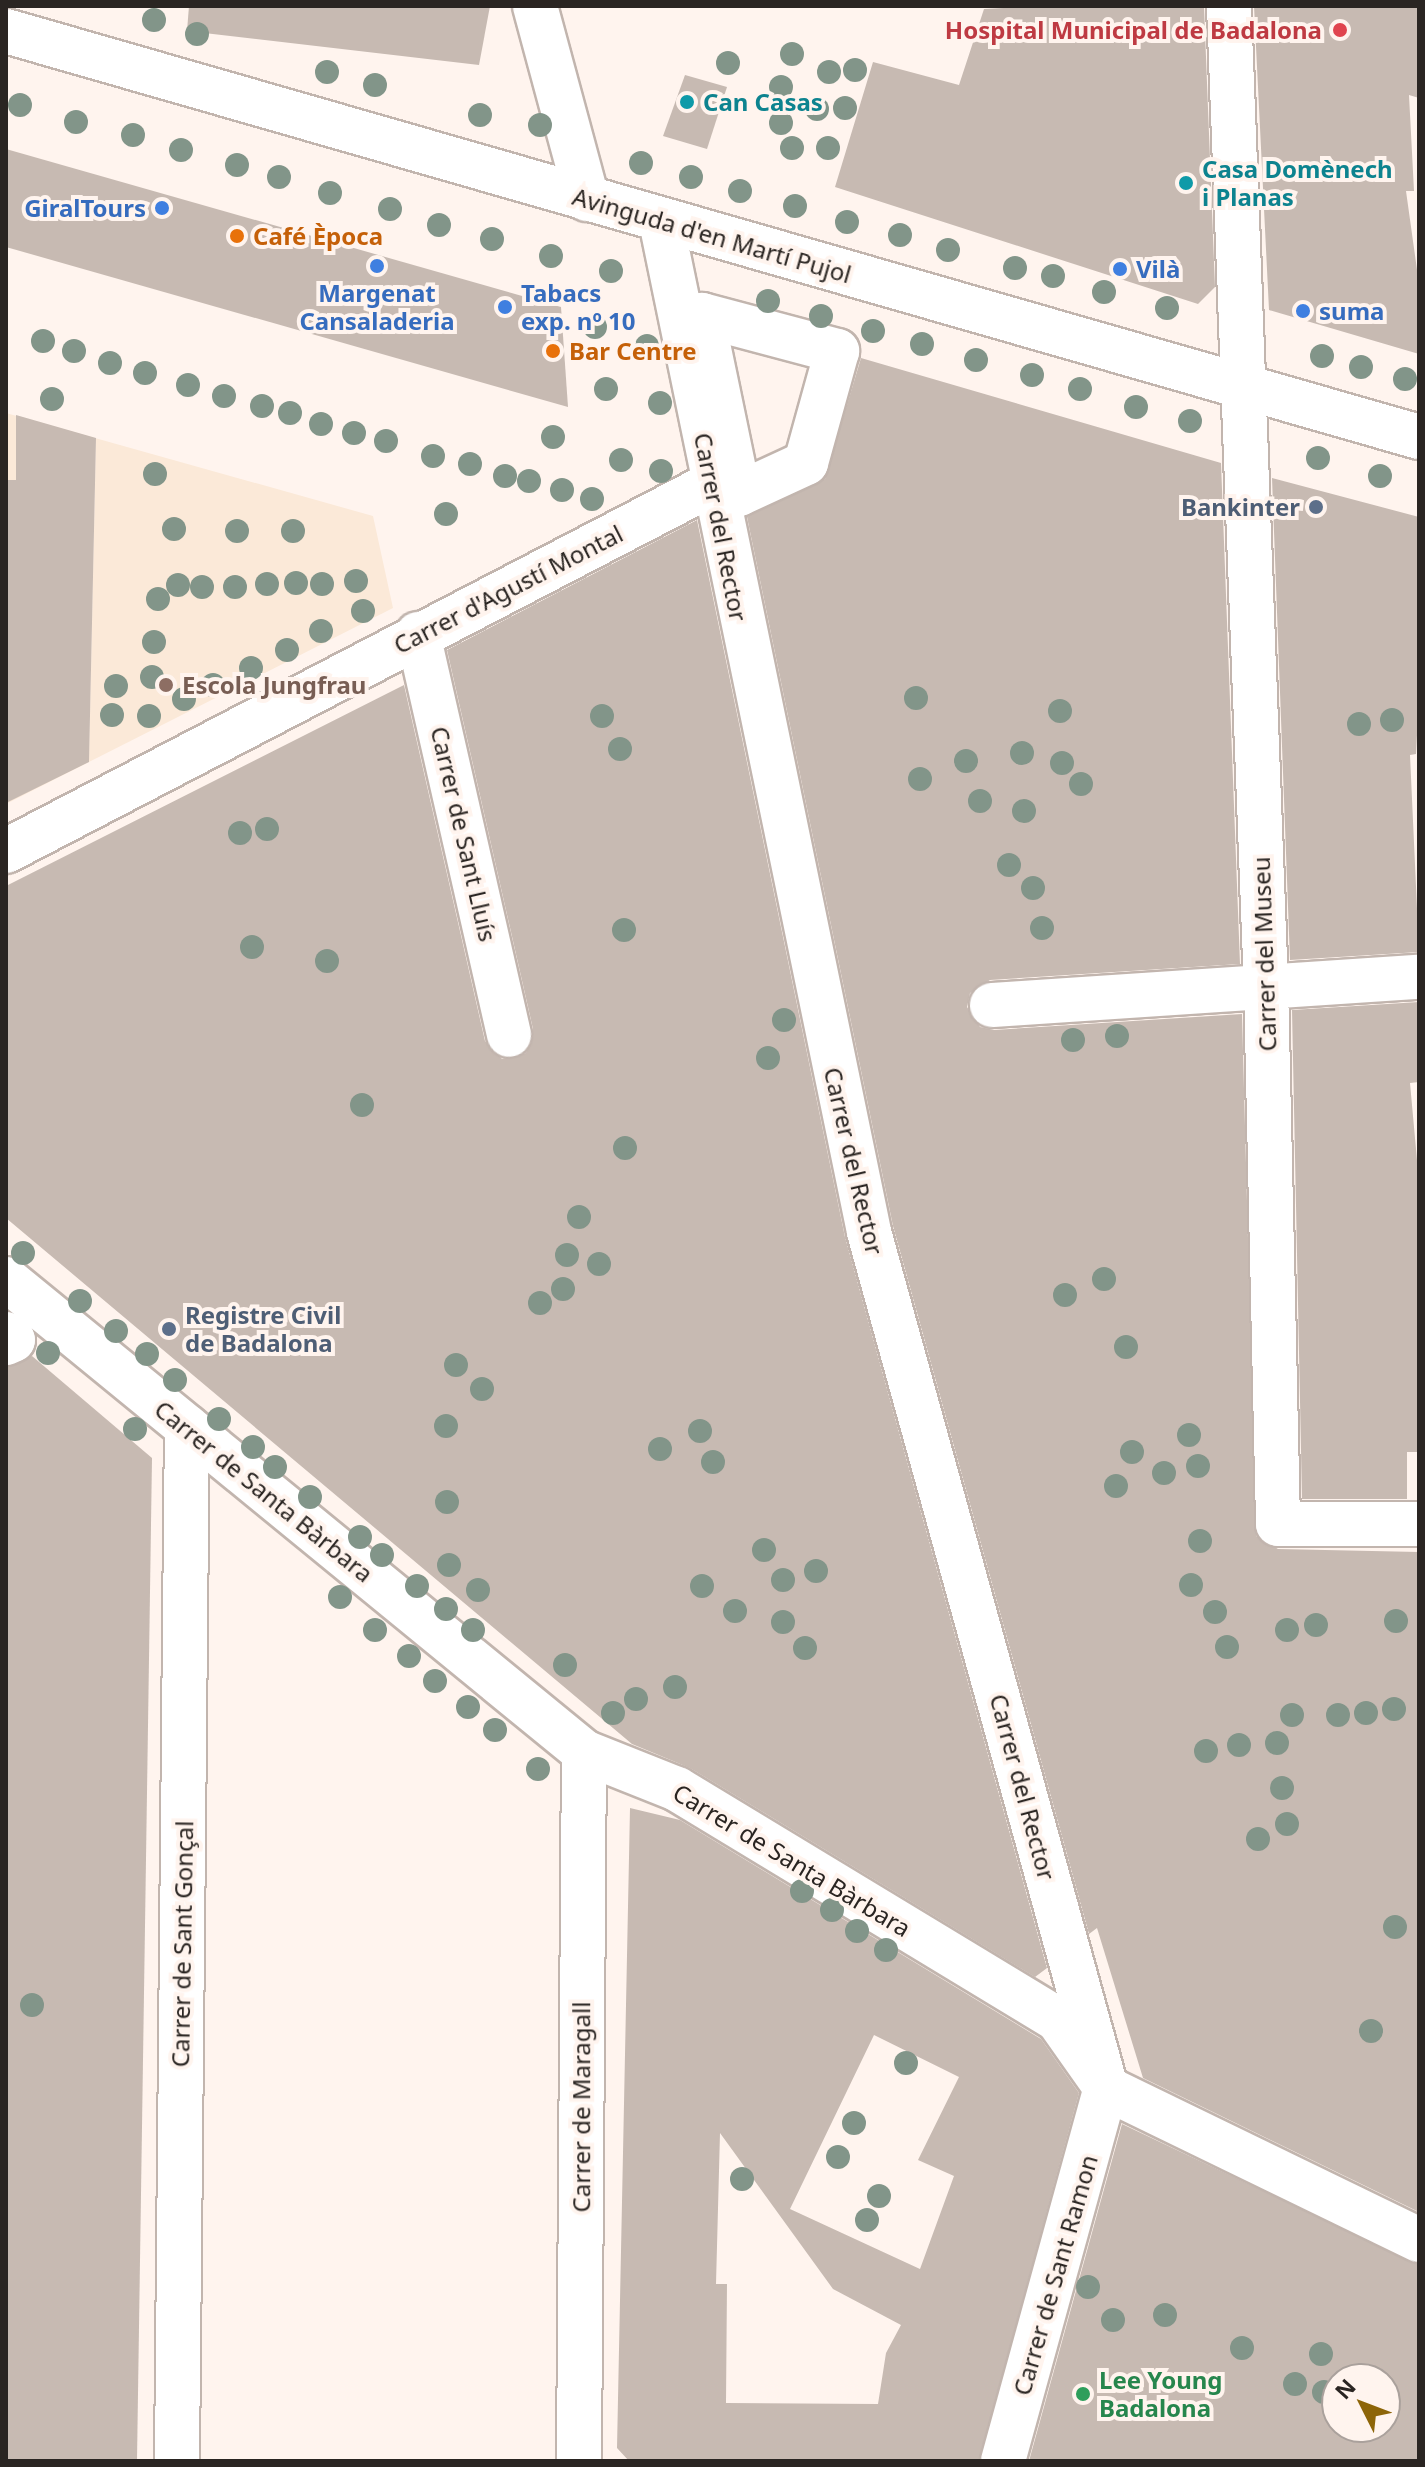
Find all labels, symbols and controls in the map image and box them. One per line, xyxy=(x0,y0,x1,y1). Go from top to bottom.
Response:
place label: Hospital Municipal de Badalona xyxy=(945,16,1322,44)
marker: Hospital Municipal de Badalona xyxy=(1329,19,1351,41)
place label: Can Casas xyxy=(703,88,823,116)
marker: Can Casas xyxy=(678,93,696,111)
place label: Casa Domènech i Planas xyxy=(1202,155,1393,211)
marker: Casa Domènech i Planas xyxy=(1177,174,1195,192)
street label: Avinguda d'en Martí Pujol xyxy=(569,181,855,289)
place label: GiralTours xyxy=(24,194,146,222)
marker: GiralTours xyxy=(153,199,171,217)
place label: Café Època xyxy=(253,222,383,250)
marker: Café Època xyxy=(228,227,246,245)
place label: Vilà xyxy=(1136,255,1180,283)
marker: Margenat Cansaladeria xyxy=(368,257,386,275)
marker: Vilà xyxy=(1111,260,1129,278)
place label: Margenat Cansaladeria xyxy=(299,279,455,335)
place label: Tabacs exp. nº 10 xyxy=(521,279,635,335)
place label: suma xyxy=(1319,297,1384,325)
marker: Tabacs exp. nº 10 xyxy=(496,298,514,316)
marker: suma xyxy=(1294,302,1312,320)
place label: Bar Centre xyxy=(569,337,697,365)
marker: Bar Centre xyxy=(544,342,562,360)
street label: Carrer del Rector xyxy=(689,430,753,624)
place label: Bankinter xyxy=(1181,493,1300,521)
marker: Bankinter xyxy=(1307,498,1325,516)
street label: Carrer d'Agustí Montal xyxy=(389,519,627,659)
place label: Escola Jungfrau xyxy=(182,671,366,699)
marker: Escola Jungfrau xyxy=(157,676,175,694)
street label: Carrer de Sant Lluís xyxy=(425,724,503,944)
street label: Carrer del Museu xyxy=(1246,856,1282,1052)
street label: Carrer del Rector xyxy=(818,1064,890,1258)
place label: Registre Civil de Badalona xyxy=(185,1301,341,1357)
marker: Registre Civil de Badalona xyxy=(160,1320,178,1338)
street label: Carrer de Santa Bàrbara xyxy=(149,1394,379,1588)
street label: Carrer del Rector xyxy=(984,1691,1062,1883)
street label: Carrer de Santa Bàrbara xyxy=(668,1778,916,1942)
street label: Carrer de Sant Gonçal xyxy=(165,1820,199,2068)
street label: Carrer de Maragall xyxy=(567,2002,595,2212)
street label: Carrer de Sant Ramon xyxy=(1007,2151,1103,2399)
north arrow xyxy=(1321,2363,1401,2443)
place label: Lee Young Badalona xyxy=(1099,2366,1223,2422)
text: N xyxy=(1328,2372,1362,2405)
marker: Lee Young Badalona xyxy=(1074,2385,1092,2403)

